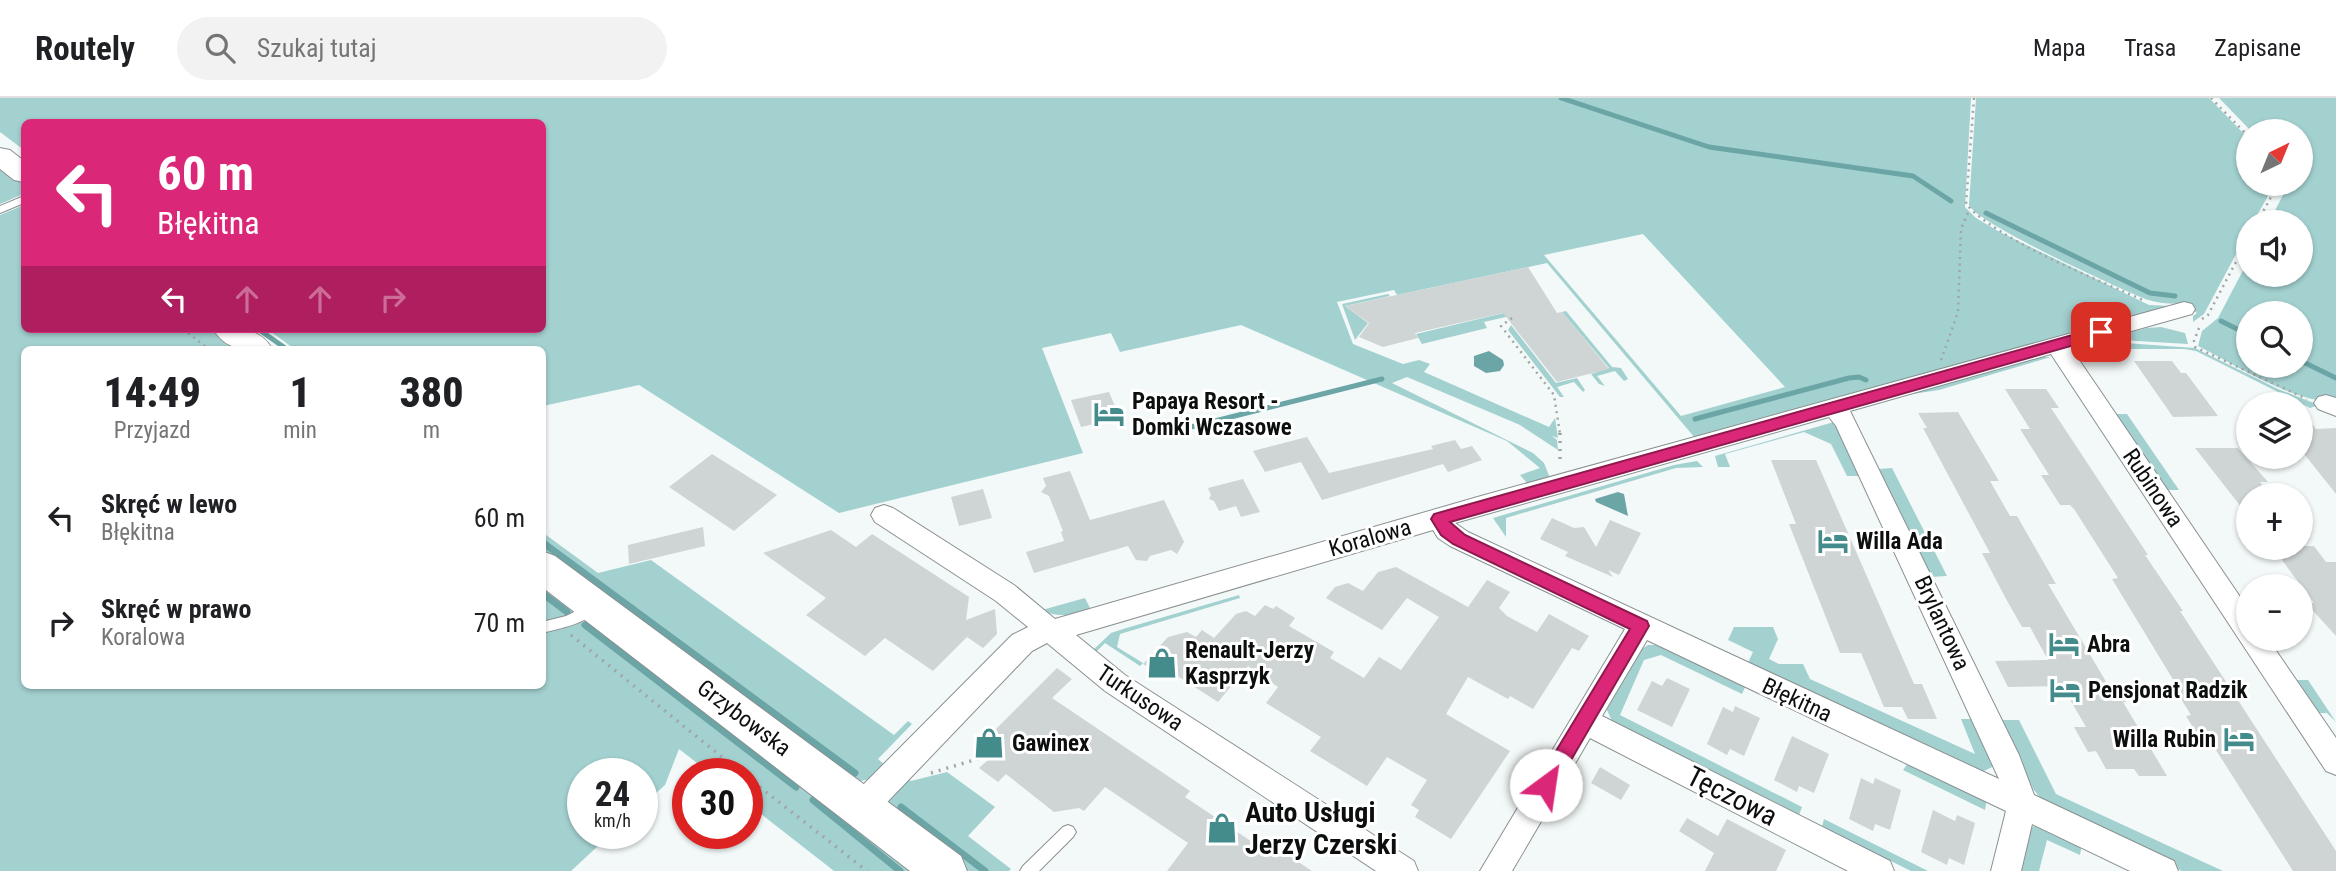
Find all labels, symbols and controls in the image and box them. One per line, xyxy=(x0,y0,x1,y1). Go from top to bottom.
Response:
search box xyxy=(177,17,667,80)
text: Routely xyxy=(35,29,135,68)
icon: search xyxy=(201,29,239,67)
text: Szukaj tutaj xyxy=(257,33,377,63)
text: Mapa xyxy=(2033,34,2086,62)
text: Trasa xyxy=(2124,34,2176,62)
text: Zapisane xyxy=(2214,34,2301,62)
north arrow xyxy=(2236,119,2314,196)
map controls xyxy=(2236,119,2313,651)
text: 60 m xyxy=(157,145,254,202)
icon: left xyxy=(42,147,133,238)
text: Błękitna xyxy=(157,204,260,242)
button: sound xyxy=(2236,210,2313,287)
icon: left xyxy=(155,280,193,318)
icon: ahead xyxy=(228,280,266,318)
icon: ahead xyxy=(301,280,339,318)
icon: right xyxy=(374,280,412,318)
button: search xyxy=(2236,301,2313,378)
pin xyxy=(2071,302,2131,362)
icon: arrive xyxy=(2082,313,2120,351)
text: 14:49 xyxy=(103,368,201,417)
text: 1 xyxy=(289,368,311,417)
text: 380 xyxy=(399,368,464,417)
place label: Papaya Resort - Domki Wczasowe xyxy=(1132,388,1292,441)
button: layers xyxy=(2236,392,2313,469)
hotel icon: Papaya Resort - Domki Wczasowe xyxy=(1092,397,1126,431)
text: Przyjazd xyxy=(114,417,191,444)
text: min xyxy=(283,417,317,444)
text: m xyxy=(423,417,440,444)
street label: Rubinowa xyxy=(2117,444,2189,532)
button: + xyxy=(2236,483,2313,560)
text: Skręć w lewo xyxy=(101,489,237,519)
icon: left xyxy=(42,499,80,537)
text: 60 m xyxy=(474,503,525,533)
street label: Koralowa xyxy=(1326,513,1414,563)
text: Błękitna xyxy=(101,519,175,546)
hotel icon: Willa Ada xyxy=(1816,524,1850,558)
place label: Willa Ada xyxy=(1856,528,1943,555)
street label: Brylantowa xyxy=(1908,572,1976,674)
button: − xyxy=(2236,574,2313,651)
text: Skręć w prawo xyxy=(101,594,251,624)
icon: right xyxy=(42,604,80,642)
text: 70 m xyxy=(474,608,525,638)
text: Koralowa xyxy=(101,624,185,651)
hotel icon: Abra xyxy=(2047,627,2081,661)
place label: Abra xyxy=(2087,631,2130,658)
place label: Renault-Jerzy Kasprzyk xyxy=(1185,637,1315,690)
shop icon: Renault-Jerzy Kasprzyk xyxy=(1145,646,1179,680)
street label: Turkusowa xyxy=(1092,659,1188,737)
street label: Błękitna xyxy=(1758,672,1836,728)
hotel icon: Pensjonat Radzik xyxy=(2048,673,2082,707)
street label: Grzybowska xyxy=(692,674,796,762)
place label: Pensjonat Radzik xyxy=(2088,677,2248,704)
hotel icon: Willa Rubin xyxy=(2222,722,2256,756)
shop icon: Gawinex xyxy=(972,726,1006,760)
place label: Willa Rubin xyxy=(2113,726,2216,753)
place label: Gawinex xyxy=(1012,730,1090,757)
position arrow xyxy=(1509,748,1583,822)
speed limit sign: 30 xyxy=(672,758,763,849)
street label: Tęczowa xyxy=(1681,759,1783,833)
text: 24 xyxy=(595,774,630,815)
place label: Auto Usługi Jerzy Czerski xyxy=(1245,796,1397,861)
text: km/h xyxy=(594,810,631,831)
shop icon: Auto Usługi Jerzy Czerski xyxy=(1205,811,1239,845)

